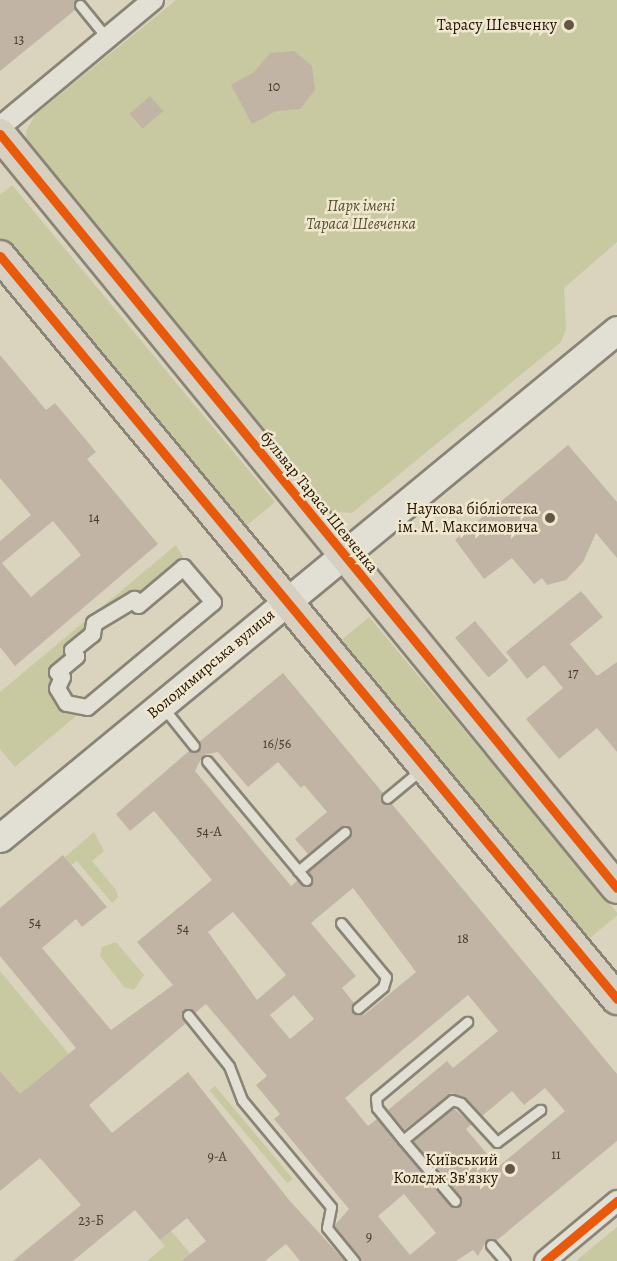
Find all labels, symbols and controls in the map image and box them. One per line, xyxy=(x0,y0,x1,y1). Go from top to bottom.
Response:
place label: Тарасу Шевченку xyxy=(437,15,557,35)
marker: Тарасу Шевченку xyxy=(562,18,576,32)
house number: 13 xyxy=(14,32,24,48)
house number: 10 xyxy=(268,79,280,95)
park label: Парк імені Тараса Шевченка xyxy=(306,196,416,234)
street label: бульвар Тараса Шевченка xyxy=(256,427,382,577)
place label: Наукова бібліотека ім. М. Максимовича xyxy=(397,499,538,537)
house number: 14 xyxy=(88,510,100,526)
marker: Наукова бібліотека ім. М. Максимовича xyxy=(543,511,557,525)
street label: Володимирська вулиця xyxy=(143,605,279,723)
house number: 17 xyxy=(568,666,578,682)
house number: 16/56 xyxy=(263,736,291,752)
house number: 54-А xyxy=(196,824,222,840)
house number: 54 xyxy=(29,915,41,931)
house number: 54 xyxy=(177,921,189,937)
house number: 18 xyxy=(457,931,469,947)
house number: 11 xyxy=(551,1147,561,1163)
house number: 9-А xyxy=(207,1149,227,1165)
place label: Київський Коледж Зв’язку xyxy=(393,1150,498,1188)
marker: Київський Коледж Зв’язку xyxy=(503,1162,517,1176)
house number: 23-Б xyxy=(78,1213,104,1229)
house number: 9 xyxy=(366,1229,372,1245)

